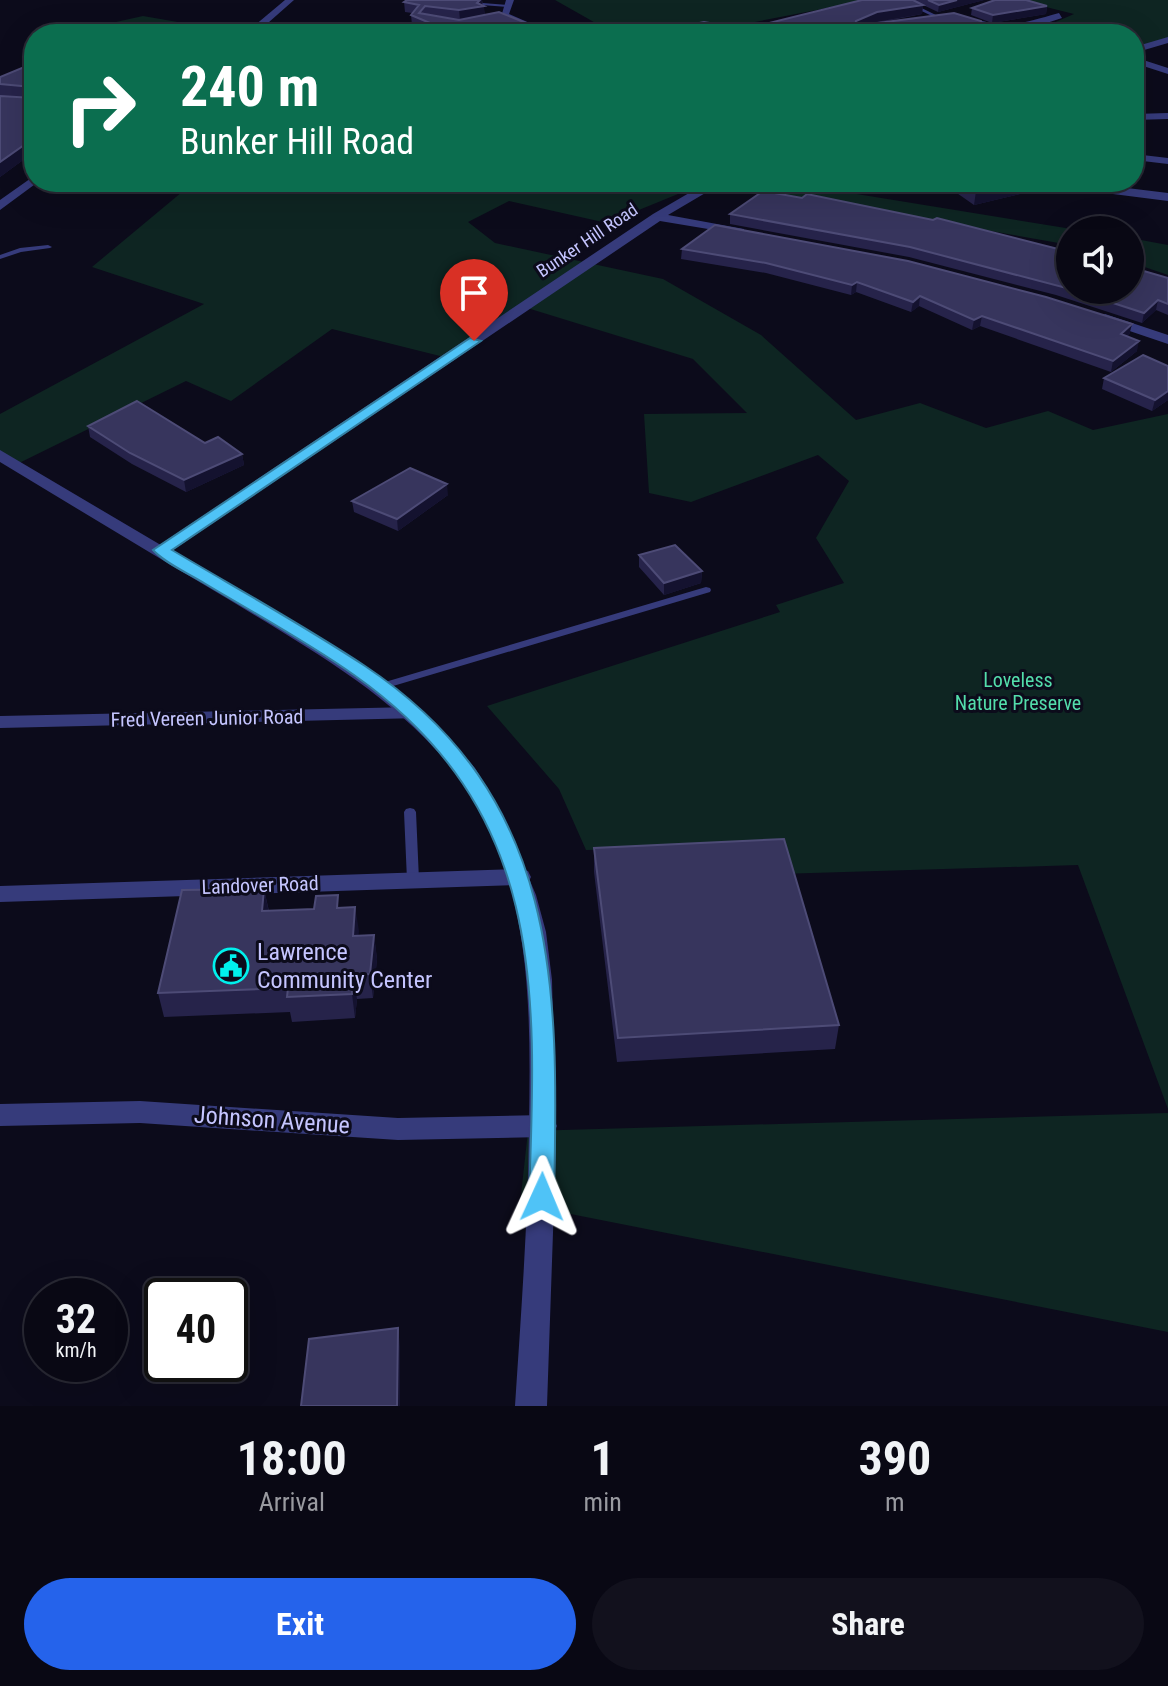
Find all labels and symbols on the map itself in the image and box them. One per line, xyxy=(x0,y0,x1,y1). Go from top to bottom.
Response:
street label: Bunker Hill Road xyxy=(533,199,641,281)
pin xyxy=(440,259,508,341)
park label: Loveless Nature Preserve xyxy=(955,668,1081,715)
street label: Fred Vereen Junior Road xyxy=(110,704,304,732)
street label: Landover Road xyxy=(201,871,319,899)
place label: Lawrence Community Center xyxy=(257,938,432,994)
public building icon: Lawrence Community Center xyxy=(212,947,250,985)
street label: Johnson Avenue xyxy=(193,1101,351,1139)
position arrow xyxy=(500,1155,584,1239)
speed limit sign: 40 xyxy=(144,1278,248,1382)

